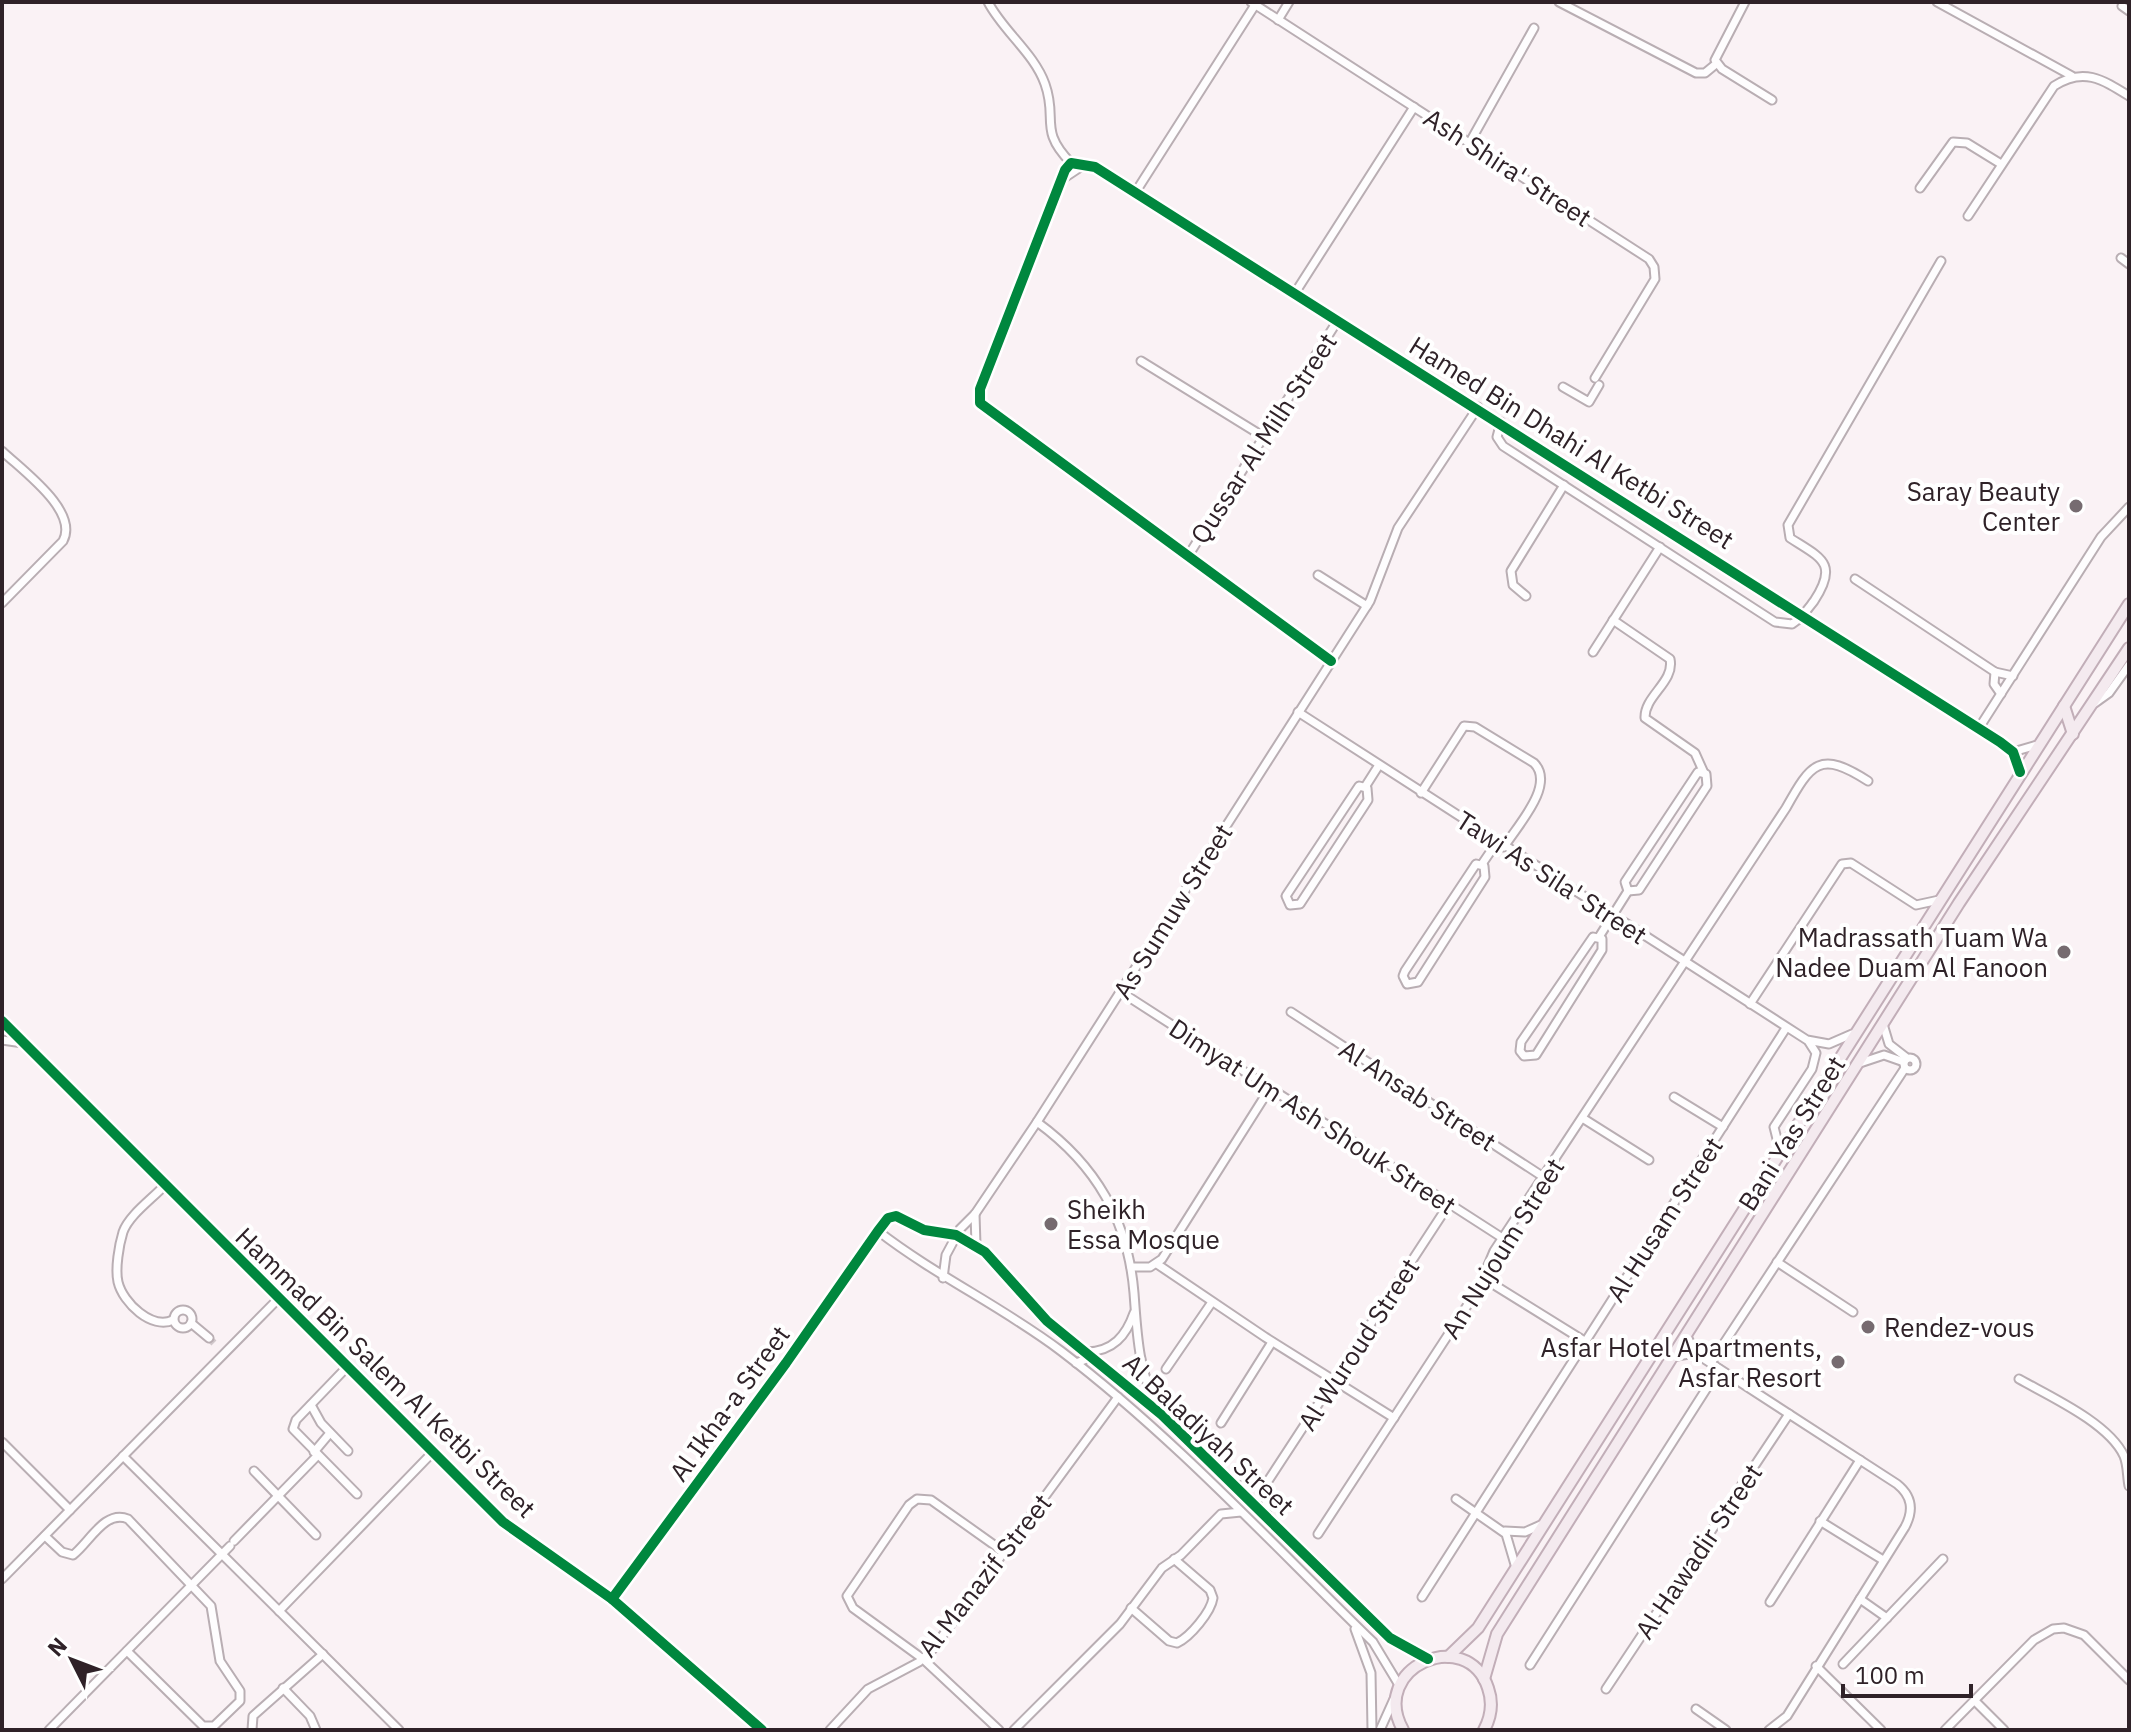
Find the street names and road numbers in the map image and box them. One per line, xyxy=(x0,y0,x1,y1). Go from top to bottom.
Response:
street label: Ash Shira' Street xyxy=(1418,100,1598,234)
street label: Qussar Al Milh Street xyxy=(1182,326,1344,550)
street label: Hamed Bin Dhahi Al Ketbi Street xyxy=(1403,328,1741,556)
street label: Tawi As Sila' Street xyxy=(1450,803,1654,951)
street label: As Sumuw Street xyxy=(1105,817,1239,1005)
street label: Dimyat Um Ash Shouk Street xyxy=(1163,1010,1463,1222)
street label: Al Ansab Street xyxy=(1333,1032,1503,1158)
street label: Bani Yas Street xyxy=(1730,1049,1852,1217)
street label: Al Husam Street xyxy=(1598,1130,1730,1308)
street label: An Nujoum Street xyxy=(1433,1151,1571,1345)
street label: Hammad Bin Salem Al Ketbi Street xyxy=(229,1219,543,1525)
street label: Al Wuroud Street xyxy=(1290,1251,1426,1437)
street label: Al Ikha-a Street xyxy=(661,1318,797,1488)
street label: Al Baladiyah Street xyxy=(1116,1346,1302,1522)
street label: Al Hawadir Street xyxy=(1627,1457,1769,1645)
street label: Al Manazif Street xyxy=(910,1487,1058,1663)

